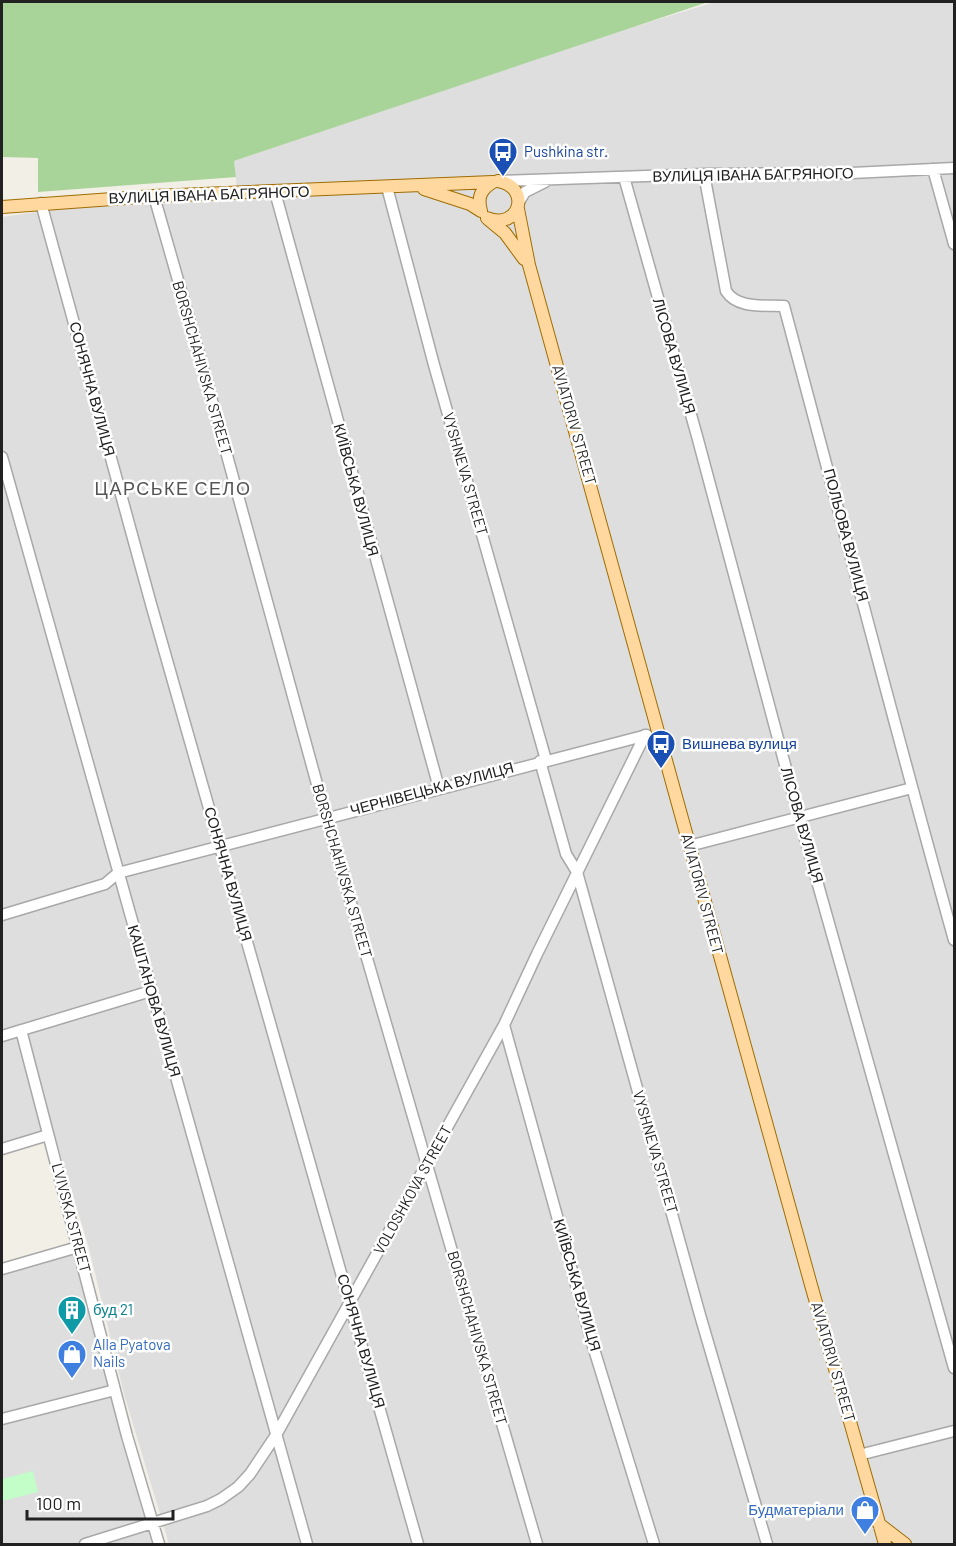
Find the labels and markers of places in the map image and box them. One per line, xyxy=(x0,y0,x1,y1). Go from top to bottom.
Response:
bus stop icon: Pushkina str. xyxy=(487,136,519,178)
place label: Pushkina str. xyxy=(524,142,608,160)
bus stop icon: Вишнева вулиця xyxy=(645,728,677,770)
place label: Вишнева вулиця xyxy=(682,734,797,752)
building icon: буд 21 xyxy=(56,1294,88,1336)
place label: буд 21 xyxy=(93,1300,133,1318)
place label: Alla Pyatova Nails xyxy=(93,1335,171,1370)
shop icon: Alla Pyatova Nails xyxy=(56,1338,88,1380)
shop icon: Будматеріали xyxy=(849,1494,881,1536)
place label: Будматеріали xyxy=(748,1500,844,1518)

